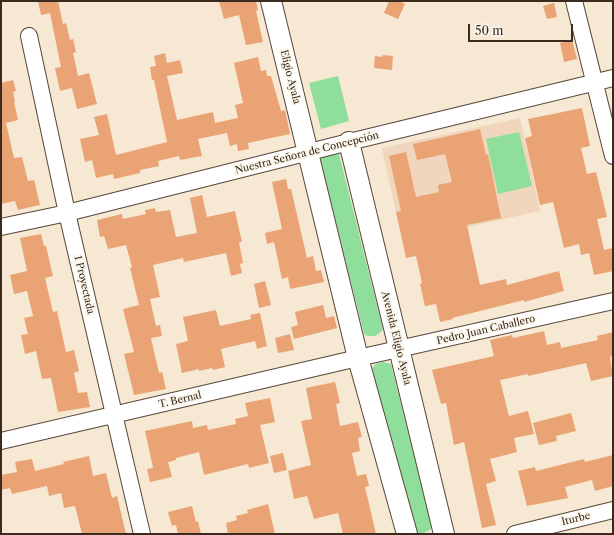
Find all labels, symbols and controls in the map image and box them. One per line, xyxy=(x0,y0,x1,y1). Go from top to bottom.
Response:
scale bar xyxy=(470,16,575,42)
text: 50 m xyxy=(475,23,504,38)
street label: Eligio Ayala xyxy=(277,49,303,105)
street label: Nuestra Señora de Concepción xyxy=(234,129,380,177)
street label: 1 Proyectada xyxy=(71,255,97,315)
street label: Avenida Eligio Ayala xyxy=(379,290,413,386)
street label: Pedro Juan Caballero xyxy=(436,313,536,347)
street label: T. Bernal xyxy=(157,389,203,411)
street label: Iturbe xyxy=(560,510,592,528)

